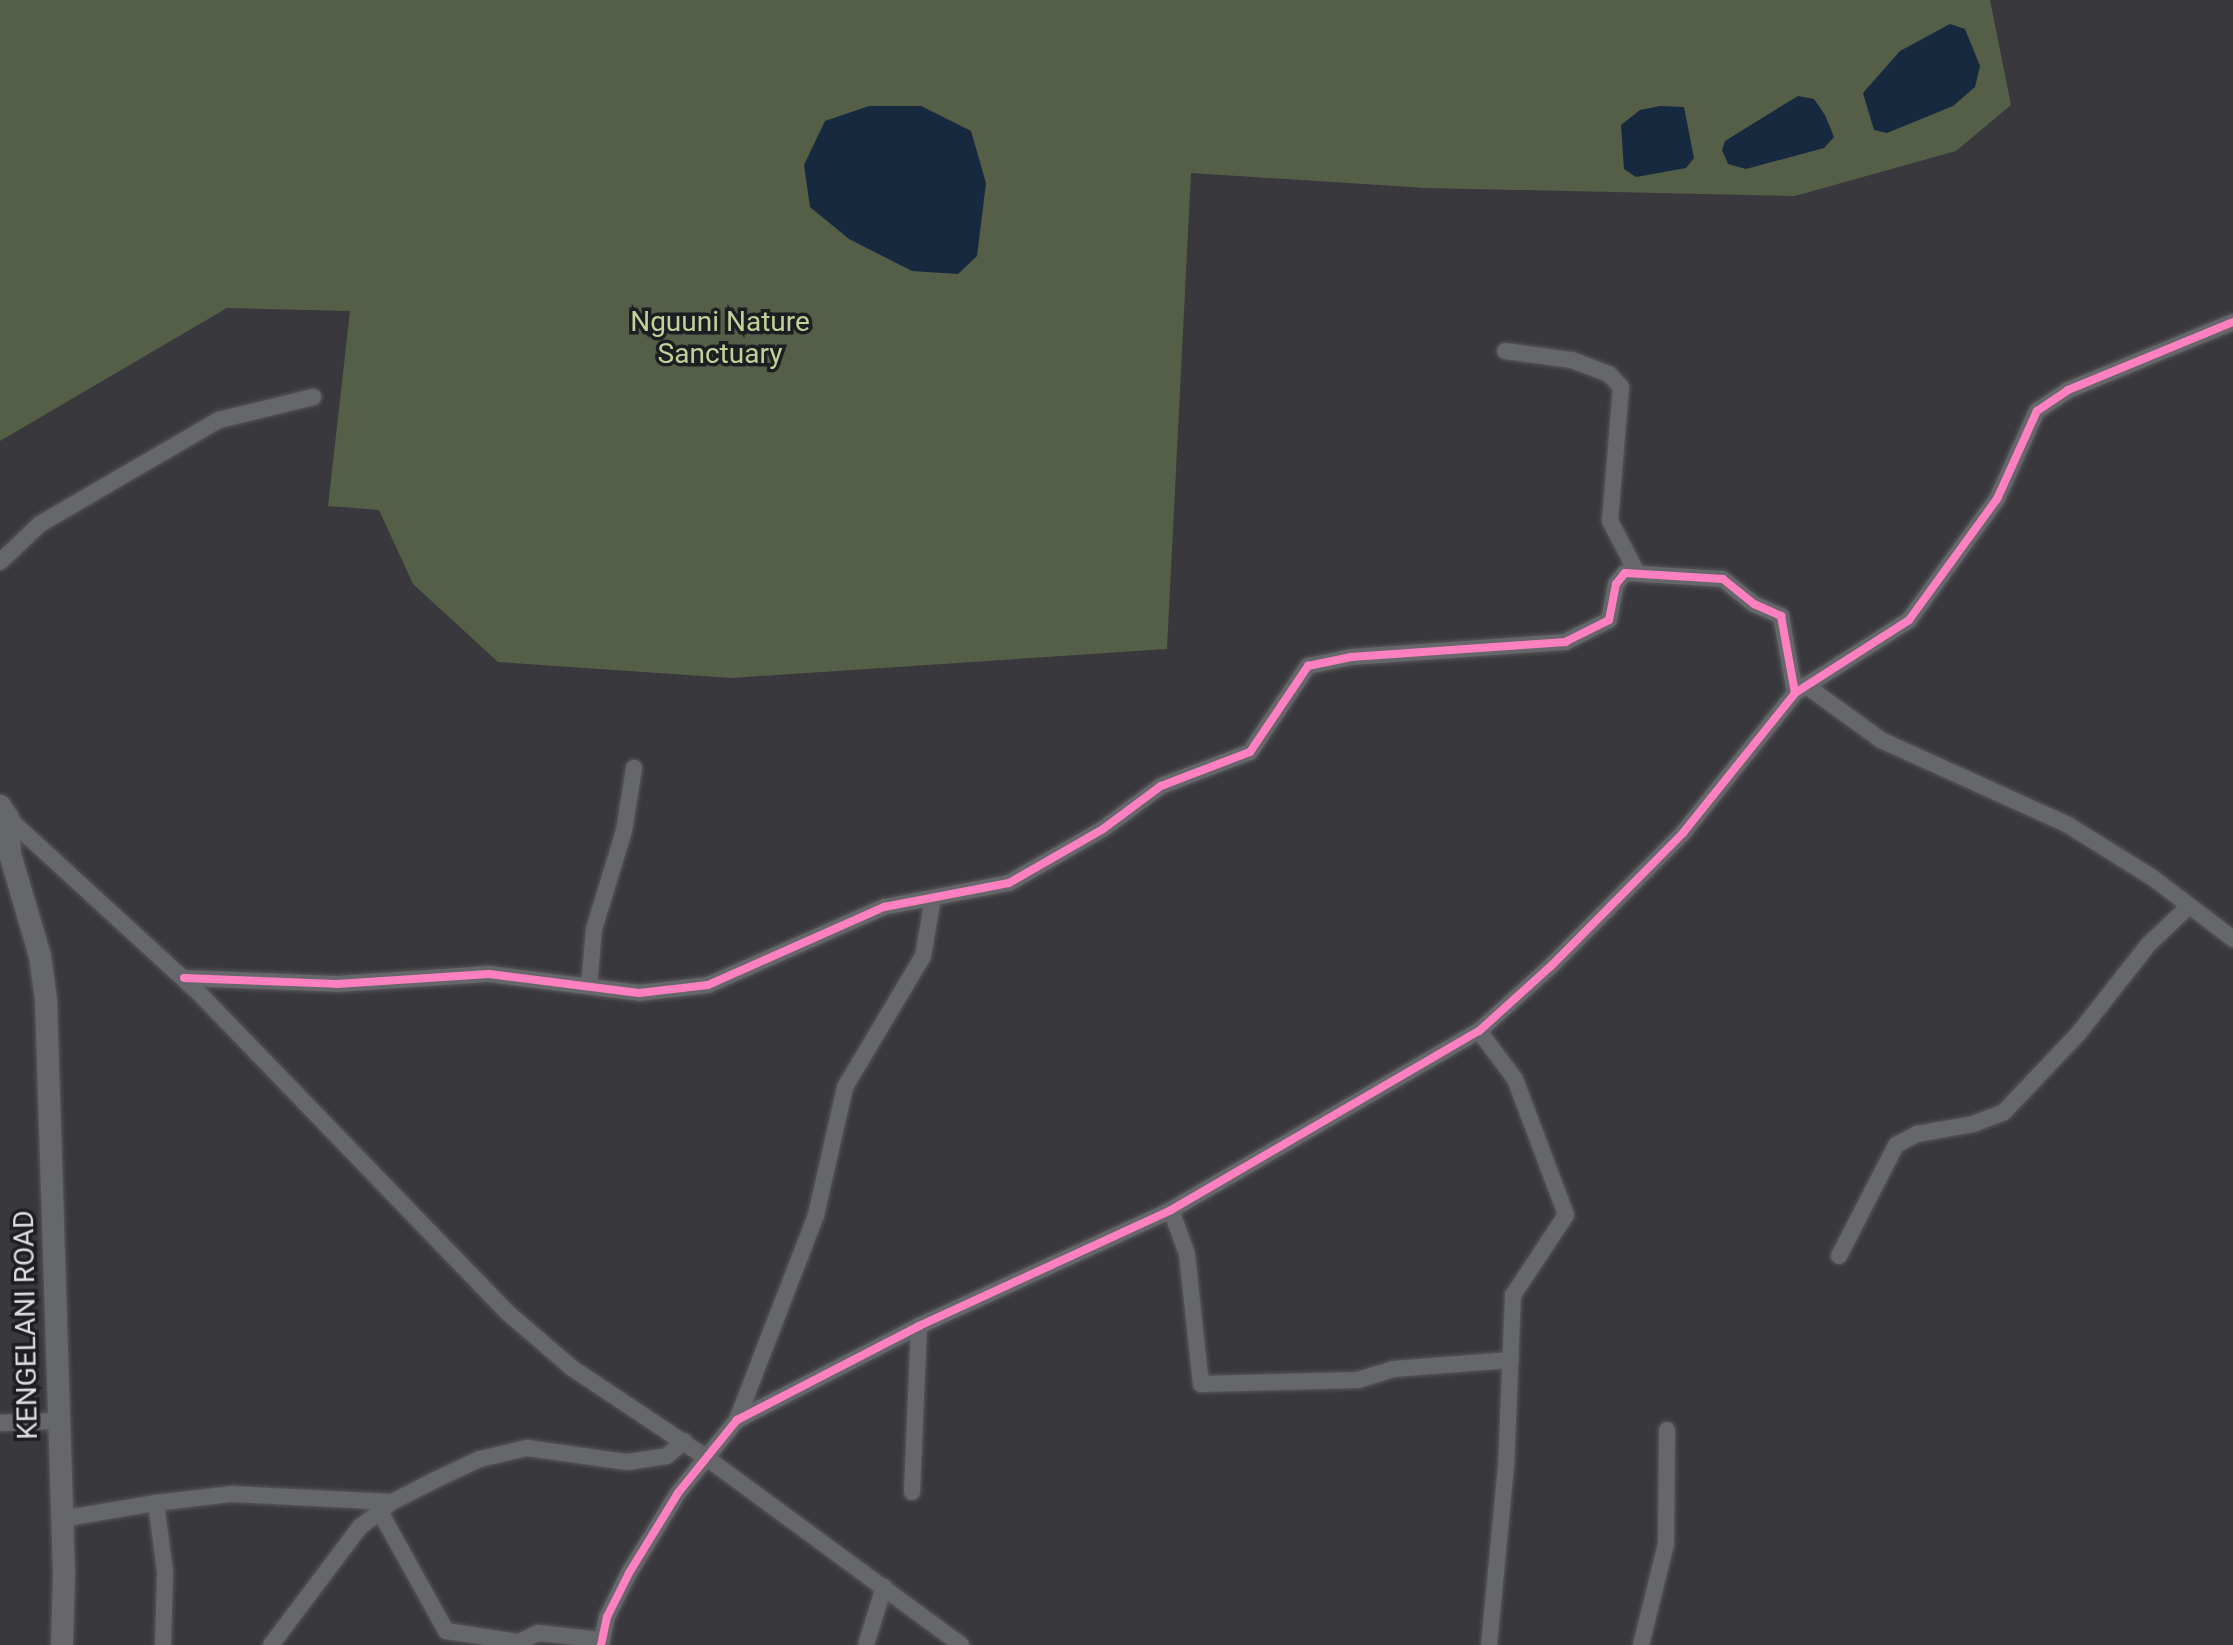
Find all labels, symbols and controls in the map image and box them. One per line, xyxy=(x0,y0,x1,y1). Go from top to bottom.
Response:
park label: Nguuni Nature Sanctuary xyxy=(630,305,810,371)
street label: KENGELANI ROAD xyxy=(7,1210,45,1440)

